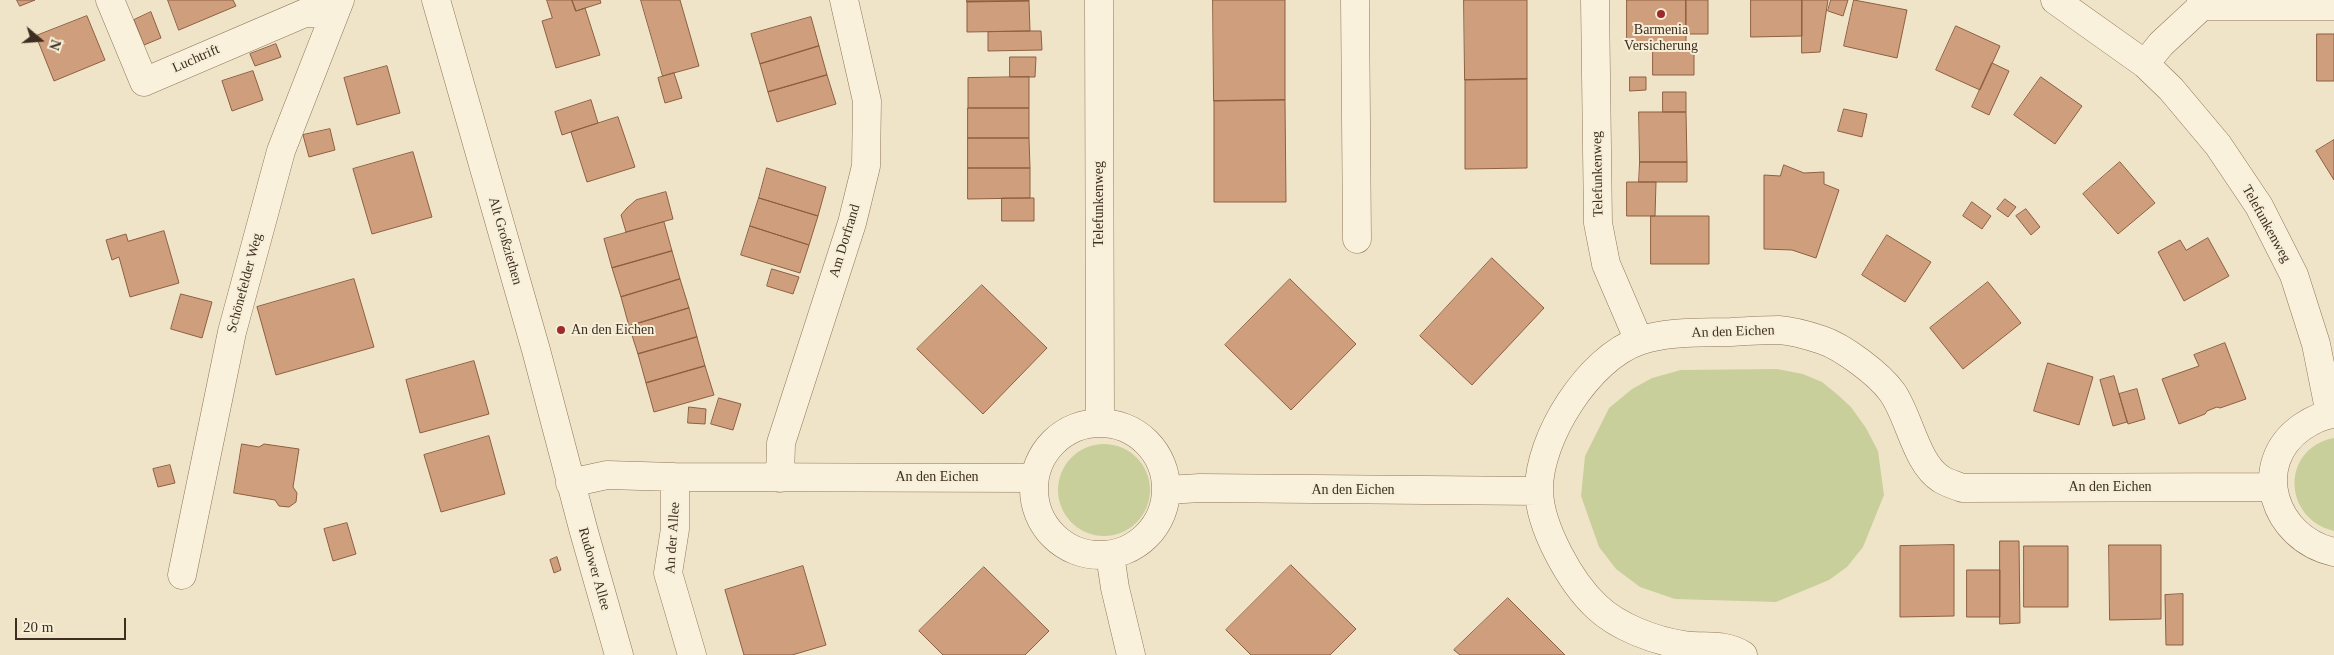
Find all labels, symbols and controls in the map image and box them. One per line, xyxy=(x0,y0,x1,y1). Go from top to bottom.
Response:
marker: Barmenia Versicherung xyxy=(1655,8,1667,20)
north arrow xyxy=(15,15,65,65)
place label: Barmenia Versicherung xyxy=(1624,22,1698,54)
text: N xyxy=(46,38,63,52)
street label: Luchtrift xyxy=(170,41,222,77)
street label: Telefunkenweg xyxy=(1589,131,1607,217)
street label: Telefunkenweg xyxy=(1091,161,1107,247)
street label: Telefunkenweg xyxy=(2238,182,2294,266)
street label: Alt Großziethen xyxy=(484,195,526,287)
street label: Am Dorfrand xyxy=(826,202,864,280)
street label: Schönefelder Weg xyxy=(224,231,266,335)
place label: An den Eichen xyxy=(571,322,654,338)
street label: An den Eichen xyxy=(1691,322,1775,342)
marker: An den Eichen xyxy=(555,324,567,336)
street label: An den Eichen xyxy=(895,469,979,485)
street label: An den Eichen xyxy=(2068,479,2152,495)
street label: An den Eichen xyxy=(1311,482,1395,498)
street label: An der Allee xyxy=(662,501,684,575)
street label: Rudower Allee xyxy=(574,526,614,612)
scale bar xyxy=(18,608,129,640)
text: 20 m xyxy=(23,619,53,635)

